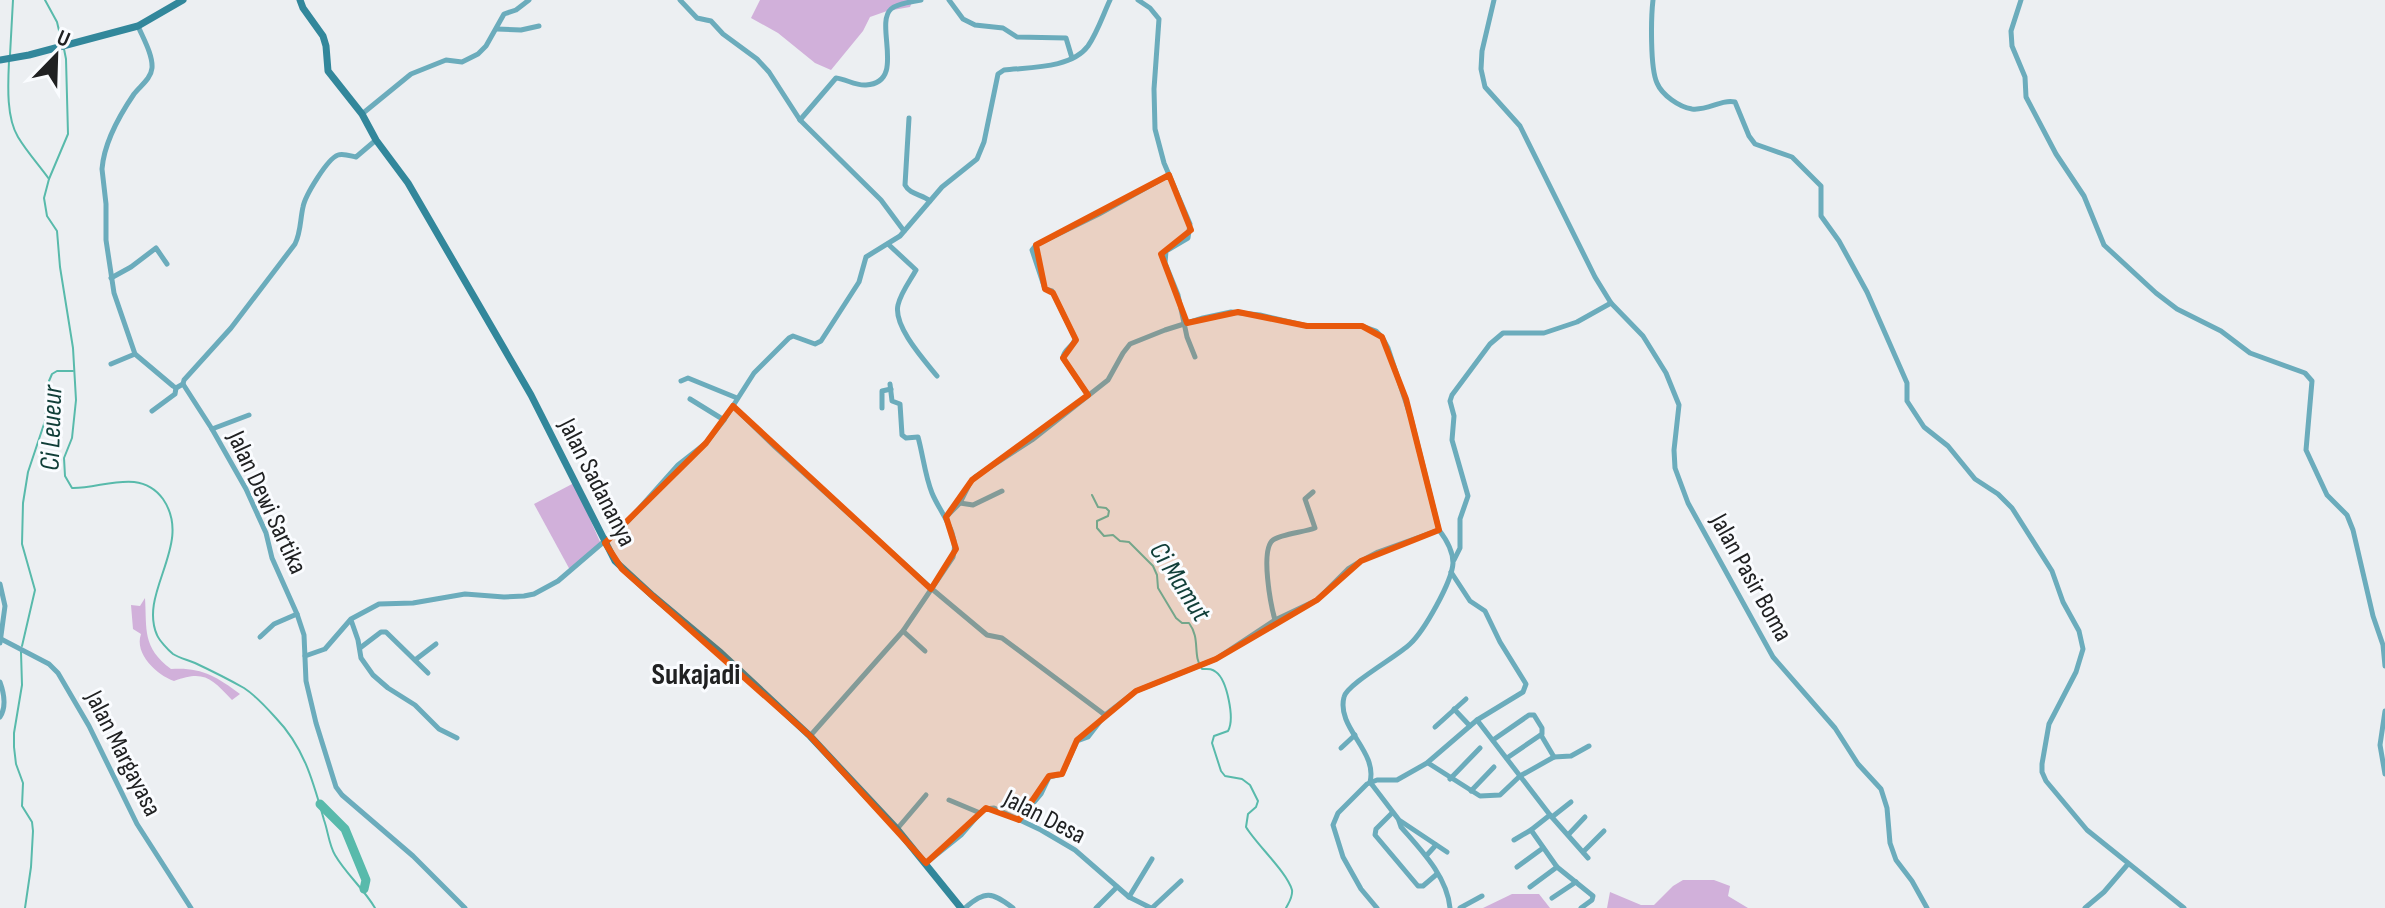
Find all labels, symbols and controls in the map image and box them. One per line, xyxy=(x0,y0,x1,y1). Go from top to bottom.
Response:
north arrow xyxy=(16,16,96,96)
text: U xyxy=(53,24,74,54)
water label: Ci Leueur xyxy=(34,384,70,471)
street label: Jalan Sadananya xyxy=(551,413,642,552)
street label: Jalan Dewi Sartika xyxy=(220,425,313,579)
street label: Jalan Pasir Boma xyxy=(1702,508,1798,647)
water label: Ci Mamut xyxy=(1142,536,1218,628)
district label: Sukajadi xyxy=(652,657,740,693)
street label: Jalan Margayasa xyxy=(77,685,167,822)
street label: Jalan Desa xyxy=(997,783,1091,851)

